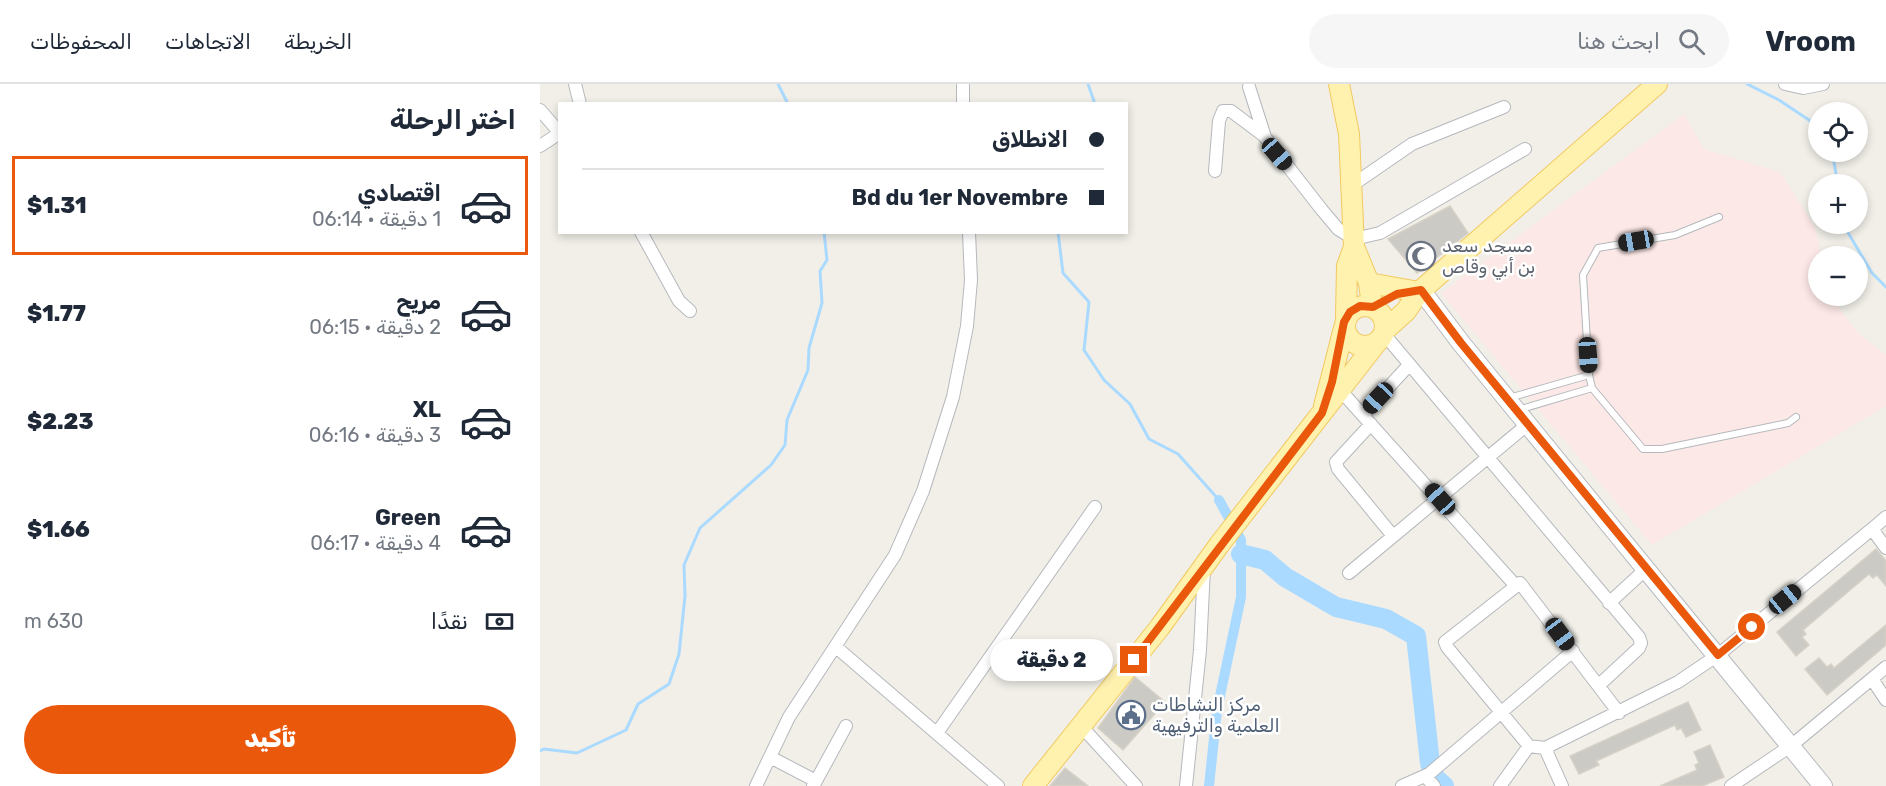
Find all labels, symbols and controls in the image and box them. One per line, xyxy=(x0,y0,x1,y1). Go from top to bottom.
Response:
search box xyxy=(1309,14,1729,68)
icon: search xyxy=(1675,25,1708,58)
text: Vroom xyxy=(1765,25,1856,58)
text: ابحث هنا xyxy=(1577,28,1660,55)
text: المحفوظات xyxy=(30,29,132,54)
text: الاتجاهات xyxy=(165,29,251,54)
text: الخريطة xyxy=(284,29,352,54)
map controls xyxy=(1808,102,1868,306)
button: locate xyxy=(1808,102,1868,162)
text: اختر الرحلة xyxy=(390,104,516,136)
text: الانطلاق xyxy=(992,126,1068,153)
car xyxy=(1258,135,1296,173)
button: + xyxy=(1808,174,1868,234)
icon: car xyxy=(459,179,513,233)
text: اقتصادي xyxy=(358,180,441,207)
text: Bd du 1er Novembre xyxy=(851,184,1068,211)
text: $1.31 xyxy=(27,192,87,219)
text: 1 دقيقة · 06:14 xyxy=(312,207,441,231)
car xyxy=(1617,229,1655,253)
place label: مسجد سعد بن أبي وقاص xyxy=(1442,235,1535,280)
mosque icon: مسجد سعد بن أبي وقاص xyxy=(1405,240,1437,272)
button: − xyxy=(1808,246,1868,306)
icon: car xyxy=(459,287,513,341)
text: مريح xyxy=(396,288,441,315)
text: $1.77 xyxy=(27,300,86,327)
text: 2 دقيقة · 06:15 xyxy=(309,315,441,339)
car xyxy=(1578,336,1598,374)
car xyxy=(1359,379,1397,417)
icon: car xyxy=(459,395,513,449)
text: XL xyxy=(413,396,441,423)
text: $2.23 xyxy=(27,408,94,435)
text: 3 دقيقة · 06:16 xyxy=(309,423,441,447)
car xyxy=(1421,480,1459,518)
icon: car xyxy=(459,503,513,557)
text: Green xyxy=(375,504,441,531)
text: $1.66 xyxy=(27,516,90,543)
text: 4 دقيقة · 06:17 xyxy=(310,531,441,555)
car xyxy=(1765,581,1805,617)
icon: cash xyxy=(483,605,516,638)
text: نقدًا xyxy=(431,608,468,635)
text: 630 m xyxy=(24,609,83,633)
route start xyxy=(1738,613,1765,640)
car xyxy=(1542,614,1578,654)
callout: 2 دقيقة xyxy=(990,639,1113,681)
route end xyxy=(1120,646,1147,673)
text: 2 دقيقة xyxy=(1016,648,1087,672)
place label: مركز النشاطات العلمية والترفيهية xyxy=(1152,694,1280,737)
public building icon: مركز النشاطات العلمية والترفيهية xyxy=(1115,699,1147,731)
button: تأكيد xyxy=(24,705,516,774)

